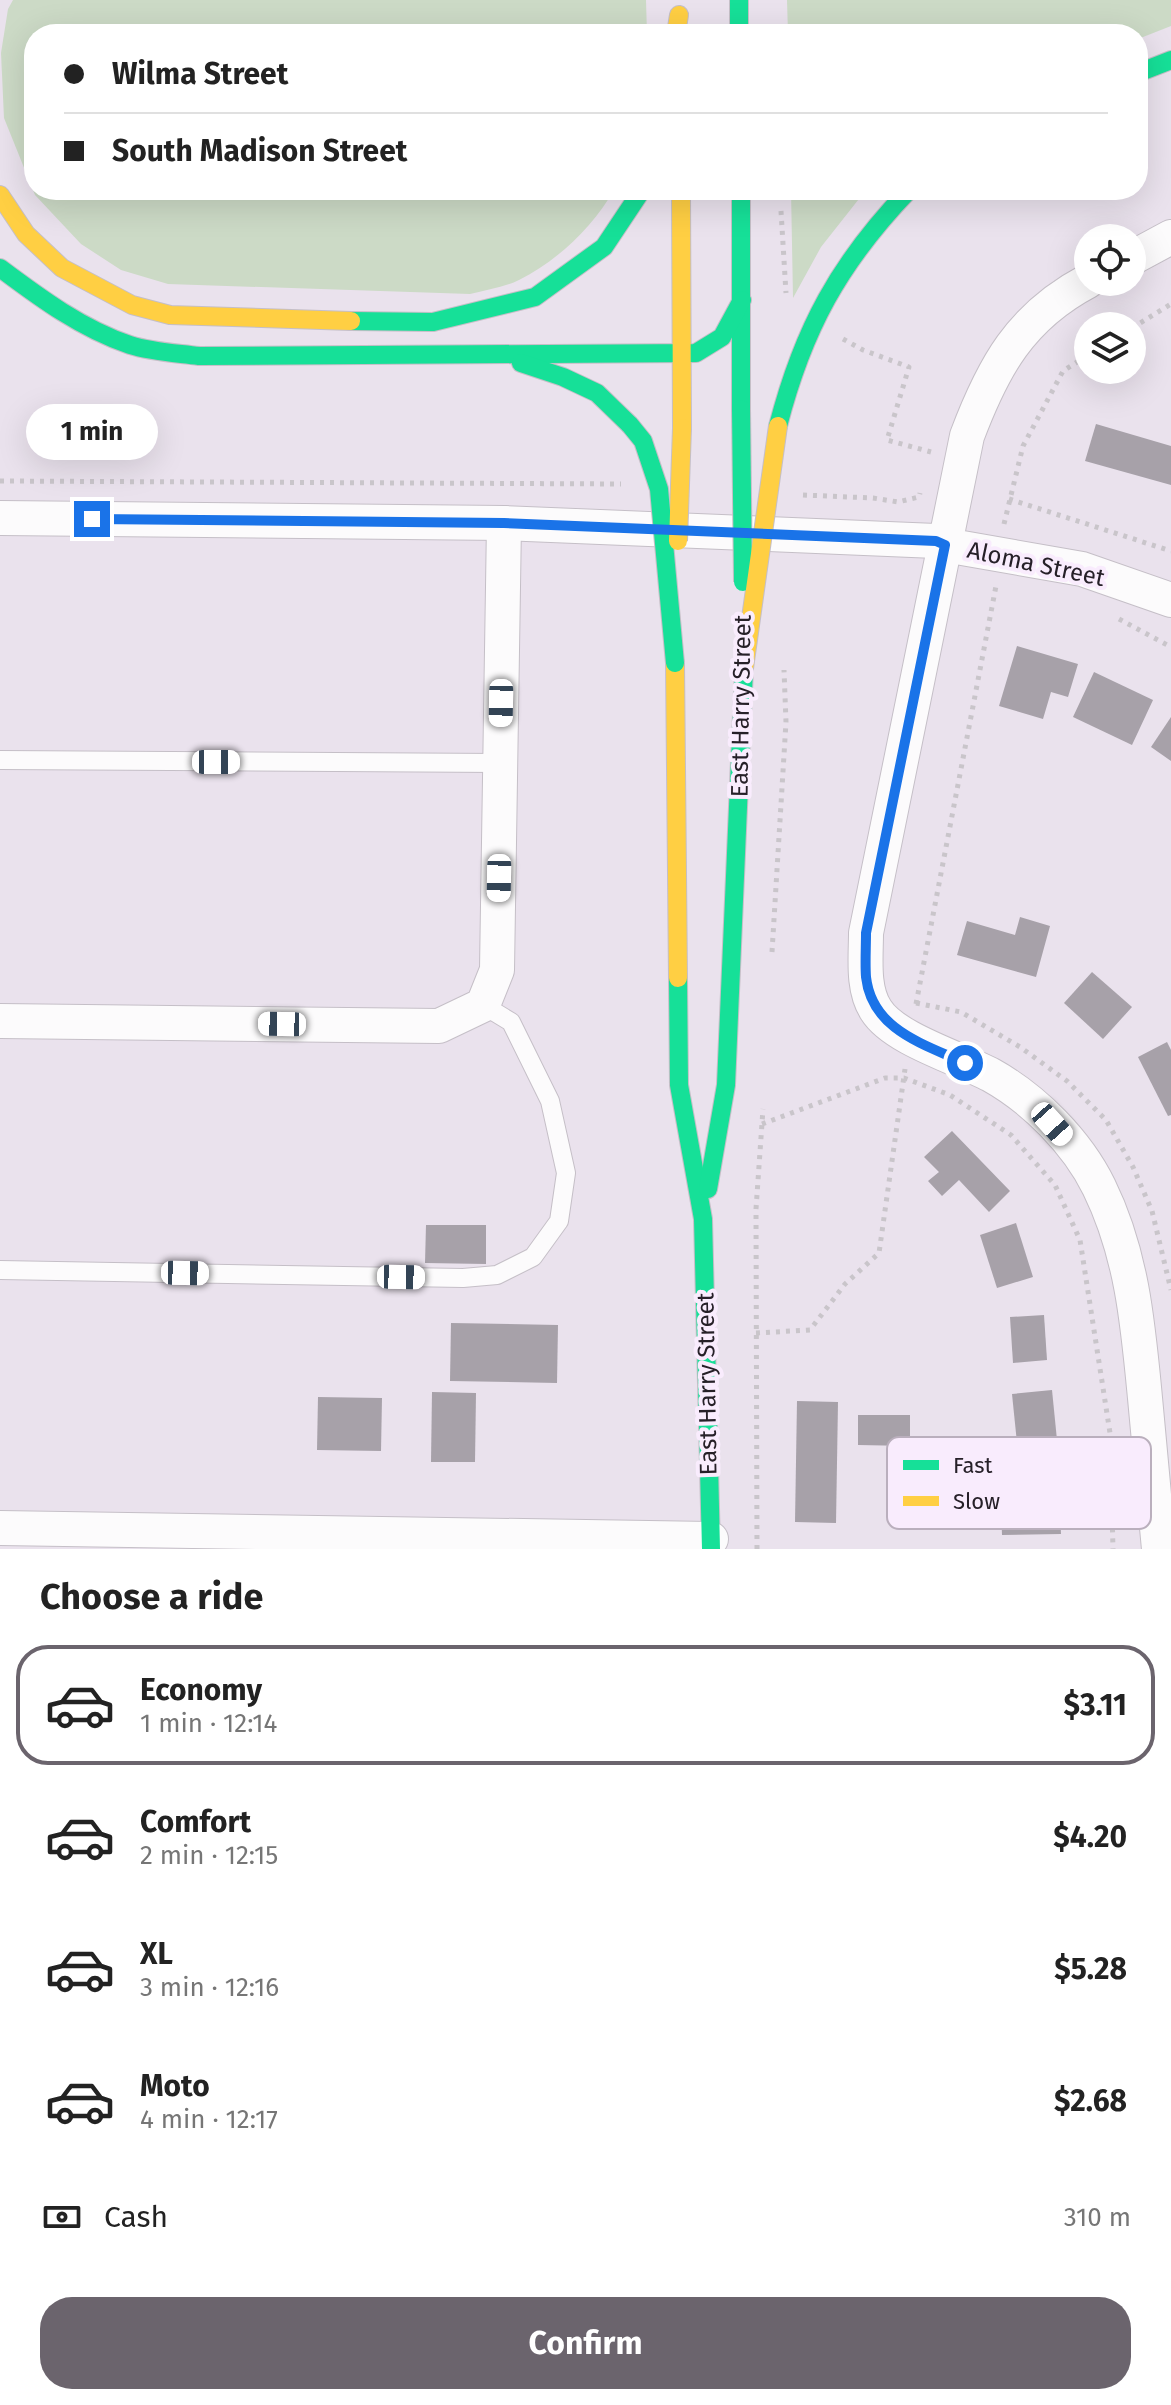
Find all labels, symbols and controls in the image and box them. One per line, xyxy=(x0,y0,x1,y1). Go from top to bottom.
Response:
text: Wilma Street xyxy=(112,56,288,92)
text: South Madison Street xyxy=(112,133,407,169)
map controls xyxy=(1074,224,1146,384)
button: locate xyxy=(1074,224,1146,296)
button: layers xyxy=(1074,312,1146,384)
callout: 1 min xyxy=(26,403,158,459)
text: 1 min xyxy=(61,416,123,447)
route end xyxy=(74,501,110,537)
street label: Aloma Street xyxy=(965,536,1108,592)
street label: East Harry Street xyxy=(725,614,757,798)
car xyxy=(489,679,513,727)
car xyxy=(192,750,240,774)
car xyxy=(487,854,511,902)
car xyxy=(258,1012,306,1036)
route start xyxy=(947,1045,983,1081)
car xyxy=(1027,1098,1077,1150)
car xyxy=(161,1261,209,1285)
car xyxy=(377,1265,425,1289)
street label: East Harry Street xyxy=(691,1292,723,1476)
legend xyxy=(887,1437,1151,1529)
text: Fast xyxy=(953,1452,993,1479)
text: Slow xyxy=(953,1488,1000,1515)
text: Choose a ride xyxy=(40,1575,263,1619)
icon: car xyxy=(44,1669,116,1741)
text: Economy xyxy=(140,1672,262,1708)
text: $3.11 xyxy=(1063,1687,1127,1723)
text: 1 min · 12:14 xyxy=(140,1708,277,1739)
icon: car xyxy=(44,1801,116,1873)
text: Comfort xyxy=(140,1804,251,1840)
text: $4.20 xyxy=(1053,1819,1127,1855)
text: 2 min · 12:15 xyxy=(140,1840,278,1871)
icon: car xyxy=(44,1933,116,2005)
text: XL xyxy=(140,1936,173,1972)
text: $5.28 xyxy=(1054,1951,1127,1987)
text: 3 min · 12:16 xyxy=(140,1972,279,2003)
icon: car xyxy=(44,2065,116,2137)
text: Moto xyxy=(140,2068,210,2104)
text: $2.68 xyxy=(1054,2083,1127,2119)
text: 4 min · 12:17 xyxy=(140,2104,278,2135)
icon: cash xyxy=(40,2195,84,2239)
text: Cash xyxy=(104,2199,168,2235)
text: 310 m xyxy=(1064,2202,1131,2233)
button: Confirm xyxy=(40,2297,1131,2389)

